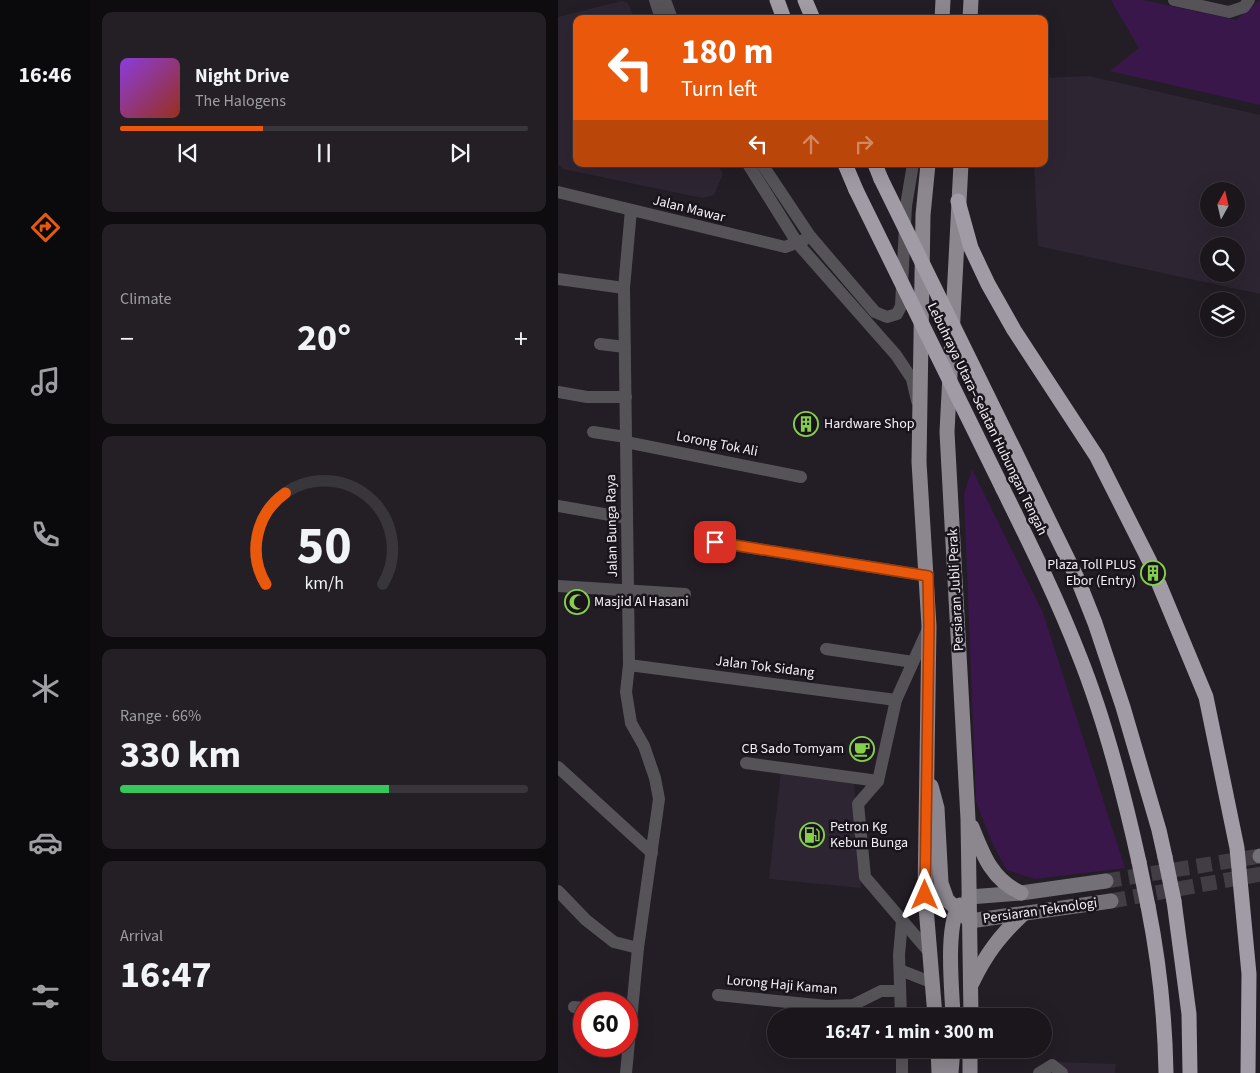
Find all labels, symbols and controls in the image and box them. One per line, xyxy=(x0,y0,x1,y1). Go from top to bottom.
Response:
text: 180 m xyxy=(681,27,773,77)
icon: left xyxy=(598,35,663,100)
text: 16:46 xyxy=(18,59,72,91)
text: Night Drive xyxy=(195,63,289,90)
text: Turn left xyxy=(681,73,757,105)
text: The Halogens xyxy=(195,90,286,112)
icon: left xyxy=(744,130,772,158)
icon: ahead xyxy=(797,130,825,158)
icon: right xyxy=(850,130,878,158)
icon: previous xyxy=(174,139,202,167)
icon: pause xyxy=(310,139,338,167)
icon: next xyxy=(446,139,474,167)
north arrow xyxy=(1200,182,1246,228)
map controls xyxy=(1200,182,1245,337)
street label: Jalan Mawar xyxy=(651,190,727,228)
icon: directions xyxy=(28,210,63,245)
button: search xyxy=(1200,237,1245,282)
text: Climate xyxy=(120,288,171,310)
button: layers xyxy=(1200,292,1245,337)
street label: Lebuhraya Utara–Selatan Hubungan Tengah xyxy=(922,299,1052,539)
text: 20° xyxy=(297,311,351,365)
text: − xyxy=(120,319,134,359)
text: + xyxy=(514,319,528,359)
icon: music xyxy=(28,364,63,399)
building icon: Hardware Shop xyxy=(793,411,819,437)
place label: Hardware Shop xyxy=(824,414,915,434)
street label: Lorong Tok Ali xyxy=(675,426,759,462)
street label: Jalan Bunga Raya xyxy=(601,474,623,578)
text: 50 xyxy=(297,510,351,584)
icon: phone xyxy=(28,517,63,552)
pin xyxy=(694,521,736,563)
icon: arrive xyxy=(701,528,729,556)
street label: Persiaran Jubli Perak xyxy=(943,528,969,652)
place label: Plaza Toll PLUS Ebor (Entry) xyxy=(1047,555,1136,591)
building icon: Plaza Toll PLUS Ebor (Entry) xyxy=(1140,560,1166,586)
text: km/h xyxy=(304,571,344,596)
mosque icon: Masjid Al Hasani xyxy=(564,589,590,615)
place label: Masjid Al Hasani xyxy=(594,592,689,612)
street label: Jalan Tok Sidang xyxy=(715,651,815,683)
icon: climate xyxy=(28,671,63,706)
text: Range · 66% xyxy=(120,705,201,727)
text: 330 km xyxy=(120,728,241,782)
cafe icon: CB Sado Tomyam xyxy=(849,736,875,762)
place label: CB Sado Tomyam xyxy=(742,739,844,759)
place label: Petron Kg Kebun Bunga xyxy=(830,817,908,853)
fuel station icon: Petron Kg Kebun Bunga xyxy=(799,822,825,848)
icon: car xyxy=(28,825,63,860)
position arrow xyxy=(898,868,950,920)
street label: Persiaran Teknologi xyxy=(982,893,1098,929)
text: Arrival xyxy=(120,925,163,947)
text: 16:47 xyxy=(120,948,212,1002)
street label: Lorong Haji Kaman xyxy=(726,970,838,1000)
icon: filters xyxy=(28,979,63,1014)
speed limit sign: 60 xyxy=(573,992,638,1057)
text: 16:47 · 1 min · 300 m xyxy=(825,1019,994,1046)

